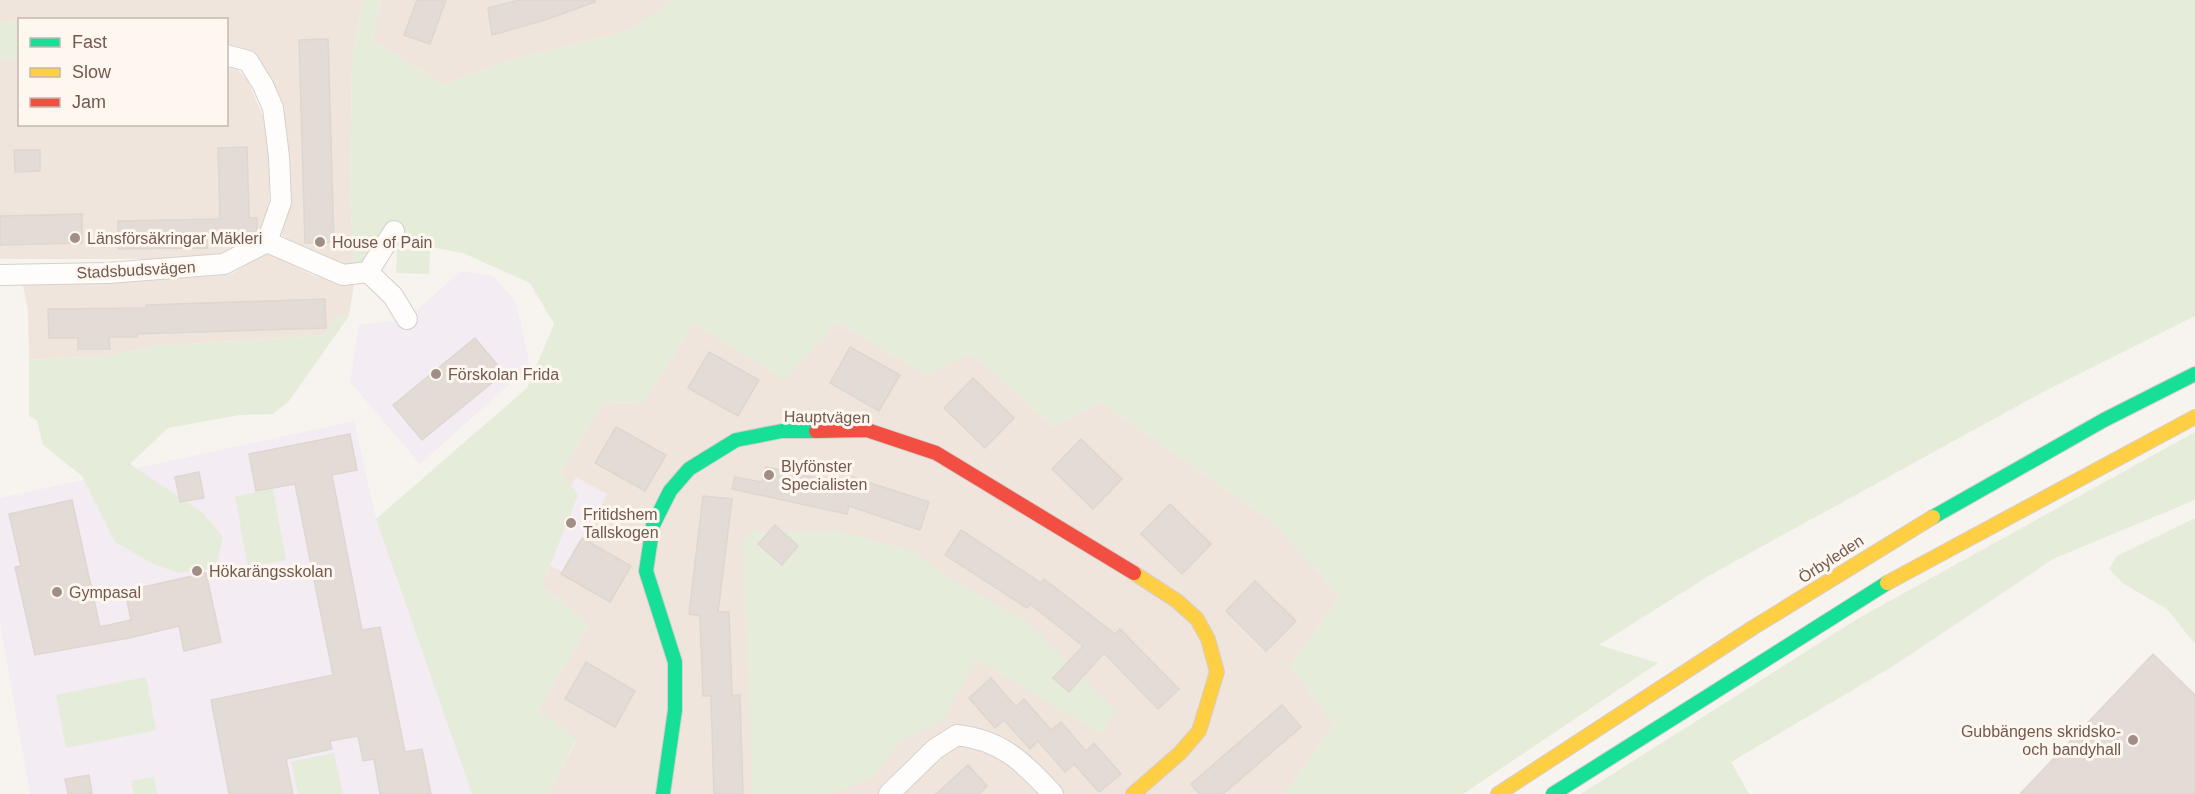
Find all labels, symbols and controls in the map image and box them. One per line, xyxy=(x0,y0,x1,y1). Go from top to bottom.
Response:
legend xyxy=(18,18,228,126)
text: Fast xyxy=(72,32,107,52)
text: Slow xyxy=(72,62,112,82)
text: Jam xyxy=(72,92,106,112)
place label: Länsförsäkringar Mäkleri xyxy=(87,230,262,247)
marker: Länsförsäkringar Mäkleri xyxy=(68,231,82,245)
place label: House of Pain xyxy=(332,234,433,251)
marker: House of Pain xyxy=(313,235,327,249)
street label: Stadsbudsvägen xyxy=(76,258,196,282)
place label: Förskolan Frida xyxy=(448,366,559,383)
marker: Förskolan Frida xyxy=(429,367,443,381)
street label: Hauptvägen xyxy=(784,408,870,426)
place label: Blyfönster Specialisten xyxy=(781,458,867,493)
marker: Blyfönster Specialisten xyxy=(762,468,776,482)
place label: Fritidshem Tallskogen xyxy=(583,506,659,541)
marker: Fritidshem Tallskogen xyxy=(564,516,578,530)
street label: Örbyleden xyxy=(1795,532,1867,586)
place label: Hökarängsskolan xyxy=(209,563,333,580)
marker: Hökarängsskolan xyxy=(190,564,204,578)
place label: Gympasal xyxy=(69,584,141,601)
marker: Gympasal xyxy=(50,585,64,599)
place label: Gubbängens skridsko- och bandyhall xyxy=(1961,723,2121,758)
marker: Gubbängens skridsko- och bandyhall xyxy=(2126,733,2140,747)

